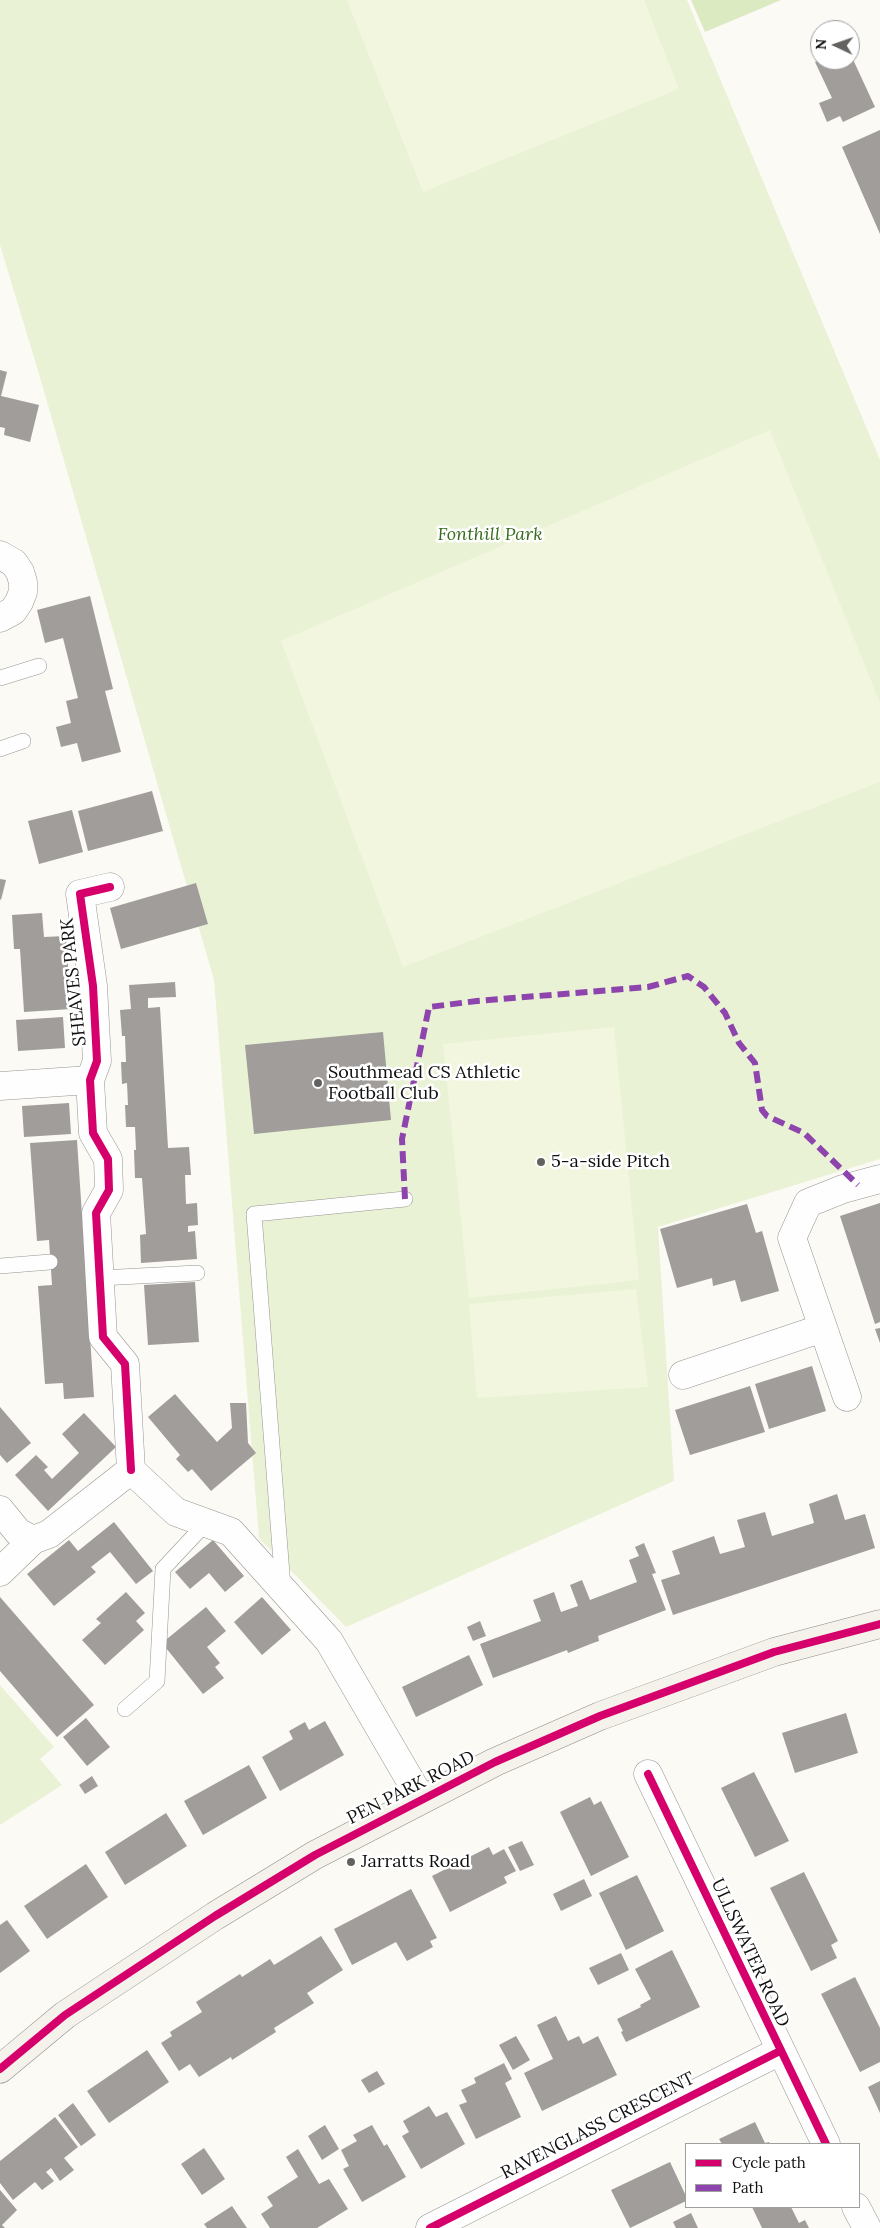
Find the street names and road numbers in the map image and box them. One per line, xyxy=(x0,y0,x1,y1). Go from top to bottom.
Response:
street label: SHEAVES PARK xyxy=(57,917,91,1047)
street label: PEN PARK ROAD xyxy=(344,1747,478,1829)
street label: ULLSWATER ROAD xyxy=(706,1875,794,2031)
street label: RAVENGLASS CRESCENT xyxy=(498,2068,698,2184)

